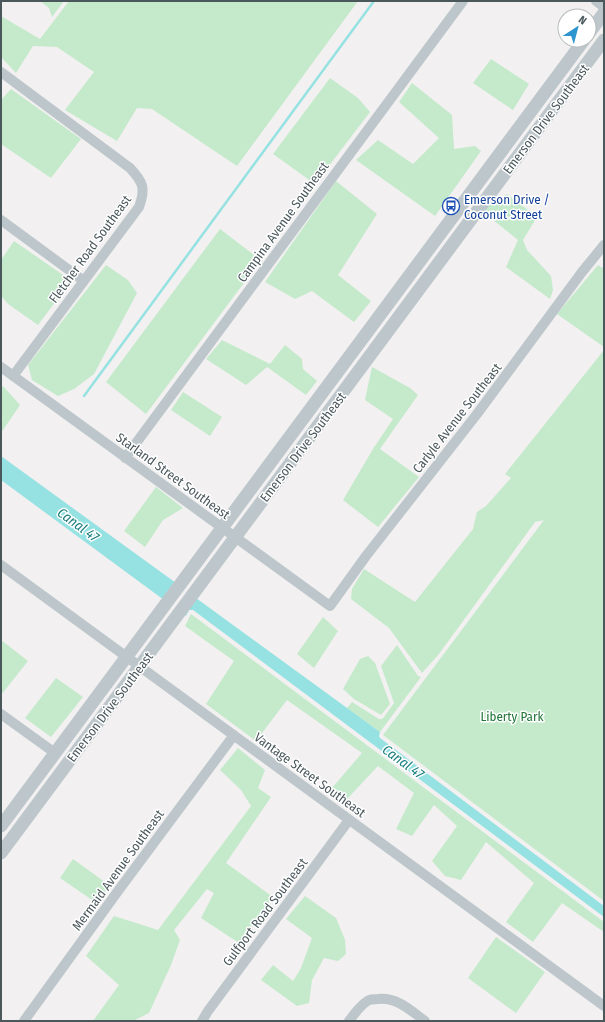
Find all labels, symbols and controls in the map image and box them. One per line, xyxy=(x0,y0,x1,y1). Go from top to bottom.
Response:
north arrow xyxy=(557,8,597,48)
text: N xyxy=(576,13,589,28)
street label: Emerson Drive Southeast xyxy=(500,61,593,177)
street label: Campina Avenue Southeast xyxy=(234,158,332,285)
street label: Fletcher Road Southeast xyxy=(46,192,135,306)
place label: Emerson Drive / Coconut Street xyxy=(464,192,550,222)
bus stop icon: Emerson Drive / Coconut Street xyxy=(441,196,461,216)
street label: Carlyle Avenue Southeast xyxy=(410,360,505,476)
street label: Emerson Drive Southeast xyxy=(257,389,350,505)
street label: Starland Street Southeast xyxy=(113,430,233,523)
water label: Canal 47 xyxy=(54,504,103,546)
street label: Emerson Drive Southeast xyxy=(64,649,157,765)
park label: Liberty Park xyxy=(480,709,544,724)
street label: Vantage Street Southeast xyxy=(252,730,369,821)
water label: Canal 47 xyxy=(379,741,428,783)
street label: Mermaid Avenue Southeast xyxy=(69,806,167,933)
street label: Gulfport Road Southeast xyxy=(220,855,311,969)

